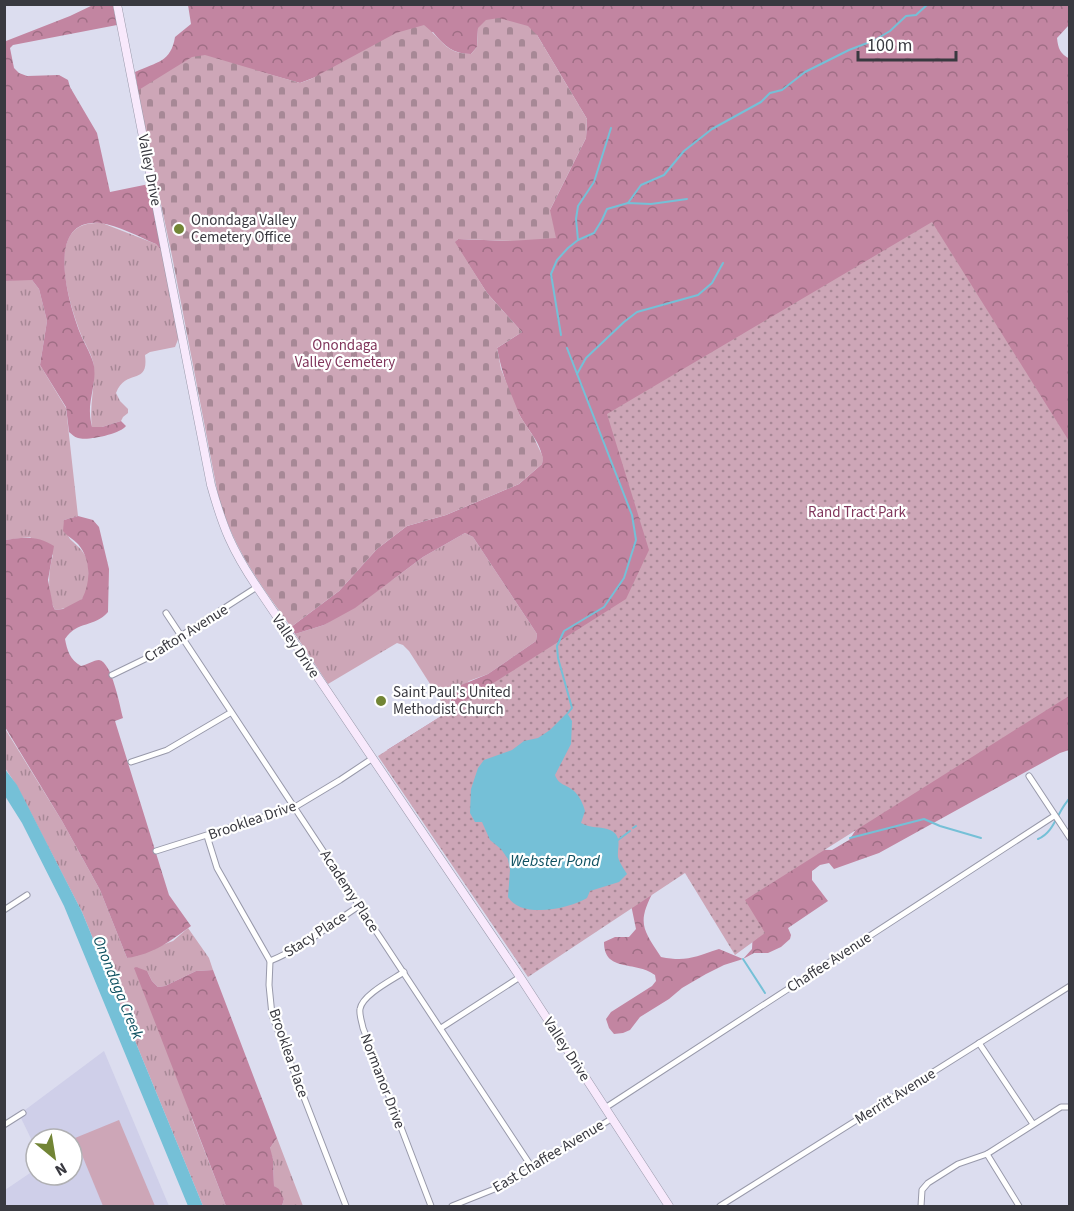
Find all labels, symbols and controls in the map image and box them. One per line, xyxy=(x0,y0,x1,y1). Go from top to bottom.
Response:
scale bar xyxy=(858,24,956,62)
text: 100 m xyxy=(867,33,912,58)
street label: Valley Drive xyxy=(132,132,167,208)
place label: Onondaga Valley Cemetery Office xyxy=(191,210,296,248)
marker: Onondaga Valley Cemetery Office xyxy=(172,222,186,236)
park label: Onondaga Valley Cemetery xyxy=(295,335,395,373)
park label: Rand Tract Park xyxy=(808,502,907,523)
street label: Crafton Avenue xyxy=(140,599,232,668)
street label: Valley Drive xyxy=(267,610,325,682)
place label: Saint Paul's United Methodist Church xyxy=(393,682,511,720)
marker: Saint Paul's United Methodist Church xyxy=(374,694,388,708)
street label: Brooklea Drive xyxy=(205,796,299,845)
street label: Academy Place xyxy=(315,846,384,937)
water label: Webster Pond xyxy=(510,850,600,872)
street label: Stacy Place xyxy=(280,906,351,962)
street label: Chaffee Avenue xyxy=(783,927,876,998)
water label: Onondaga Creek xyxy=(87,932,149,1043)
street label: Brooklea Place xyxy=(263,1006,314,1101)
street label: Valley Drive xyxy=(538,1013,595,1085)
street label: Normanor Drive xyxy=(355,1031,410,1132)
street label: Merritt Avenue xyxy=(851,1063,940,1130)
street label: East Chaffee Avenue xyxy=(489,1115,608,1198)
north arrow xyxy=(24,1127,84,1187)
text: N xyxy=(51,1157,71,1181)

